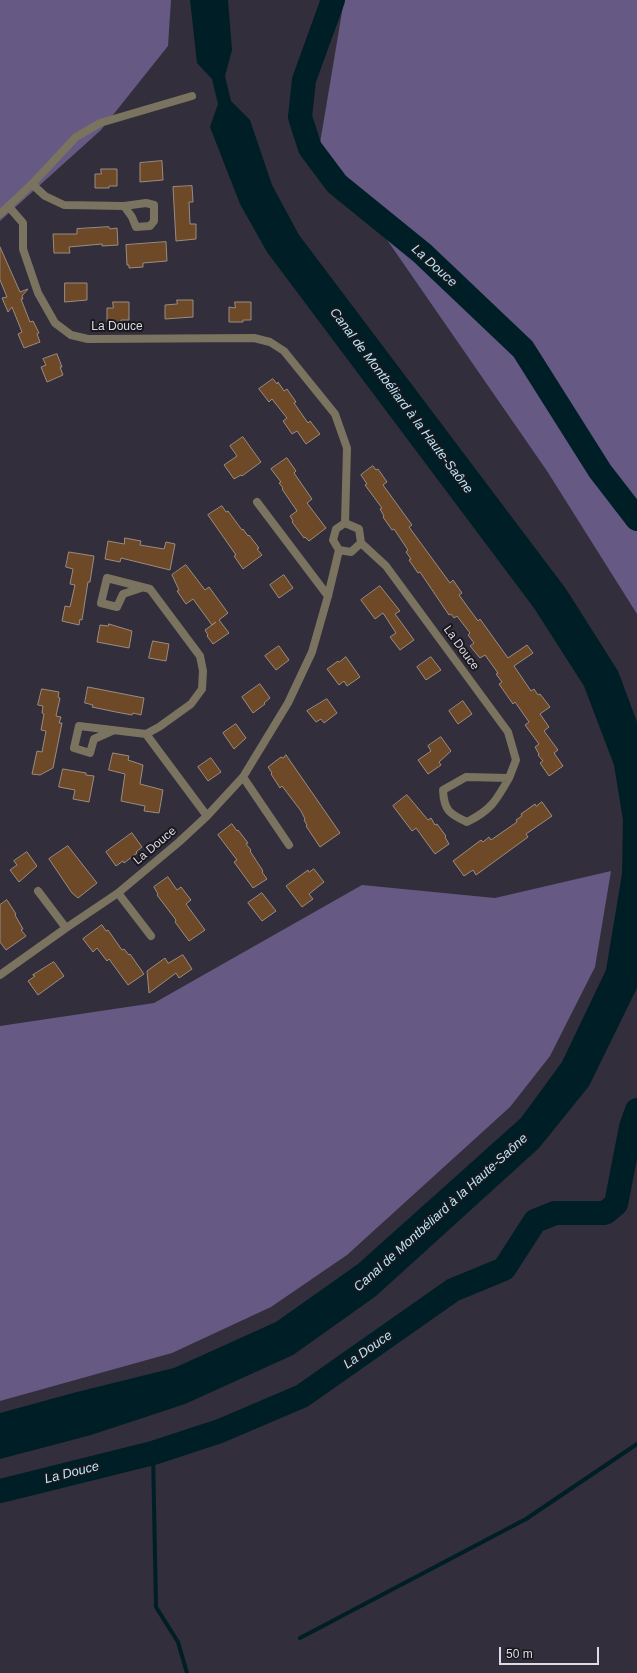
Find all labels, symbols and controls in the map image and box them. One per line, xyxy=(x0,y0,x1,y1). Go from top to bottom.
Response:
water label: La Douce xyxy=(408,242,460,290)
water label: Canal de Montbéliard à la Haute-Saône xyxy=(326,305,476,497)
street label: La Douce xyxy=(91,320,143,334)
street label: La Douce xyxy=(440,623,482,673)
street label: La Douce xyxy=(131,824,179,868)
water label: Canal de Montbéliard à la Haute-Saône xyxy=(351,1131,531,1295)
water label: La Douce xyxy=(341,1328,395,1372)
water label: La Douce xyxy=(43,1459,101,1487)
scale bar xyxy=(501,1639,601,1665)
text: 50 m xyxy=(506,1647,533,1661)

